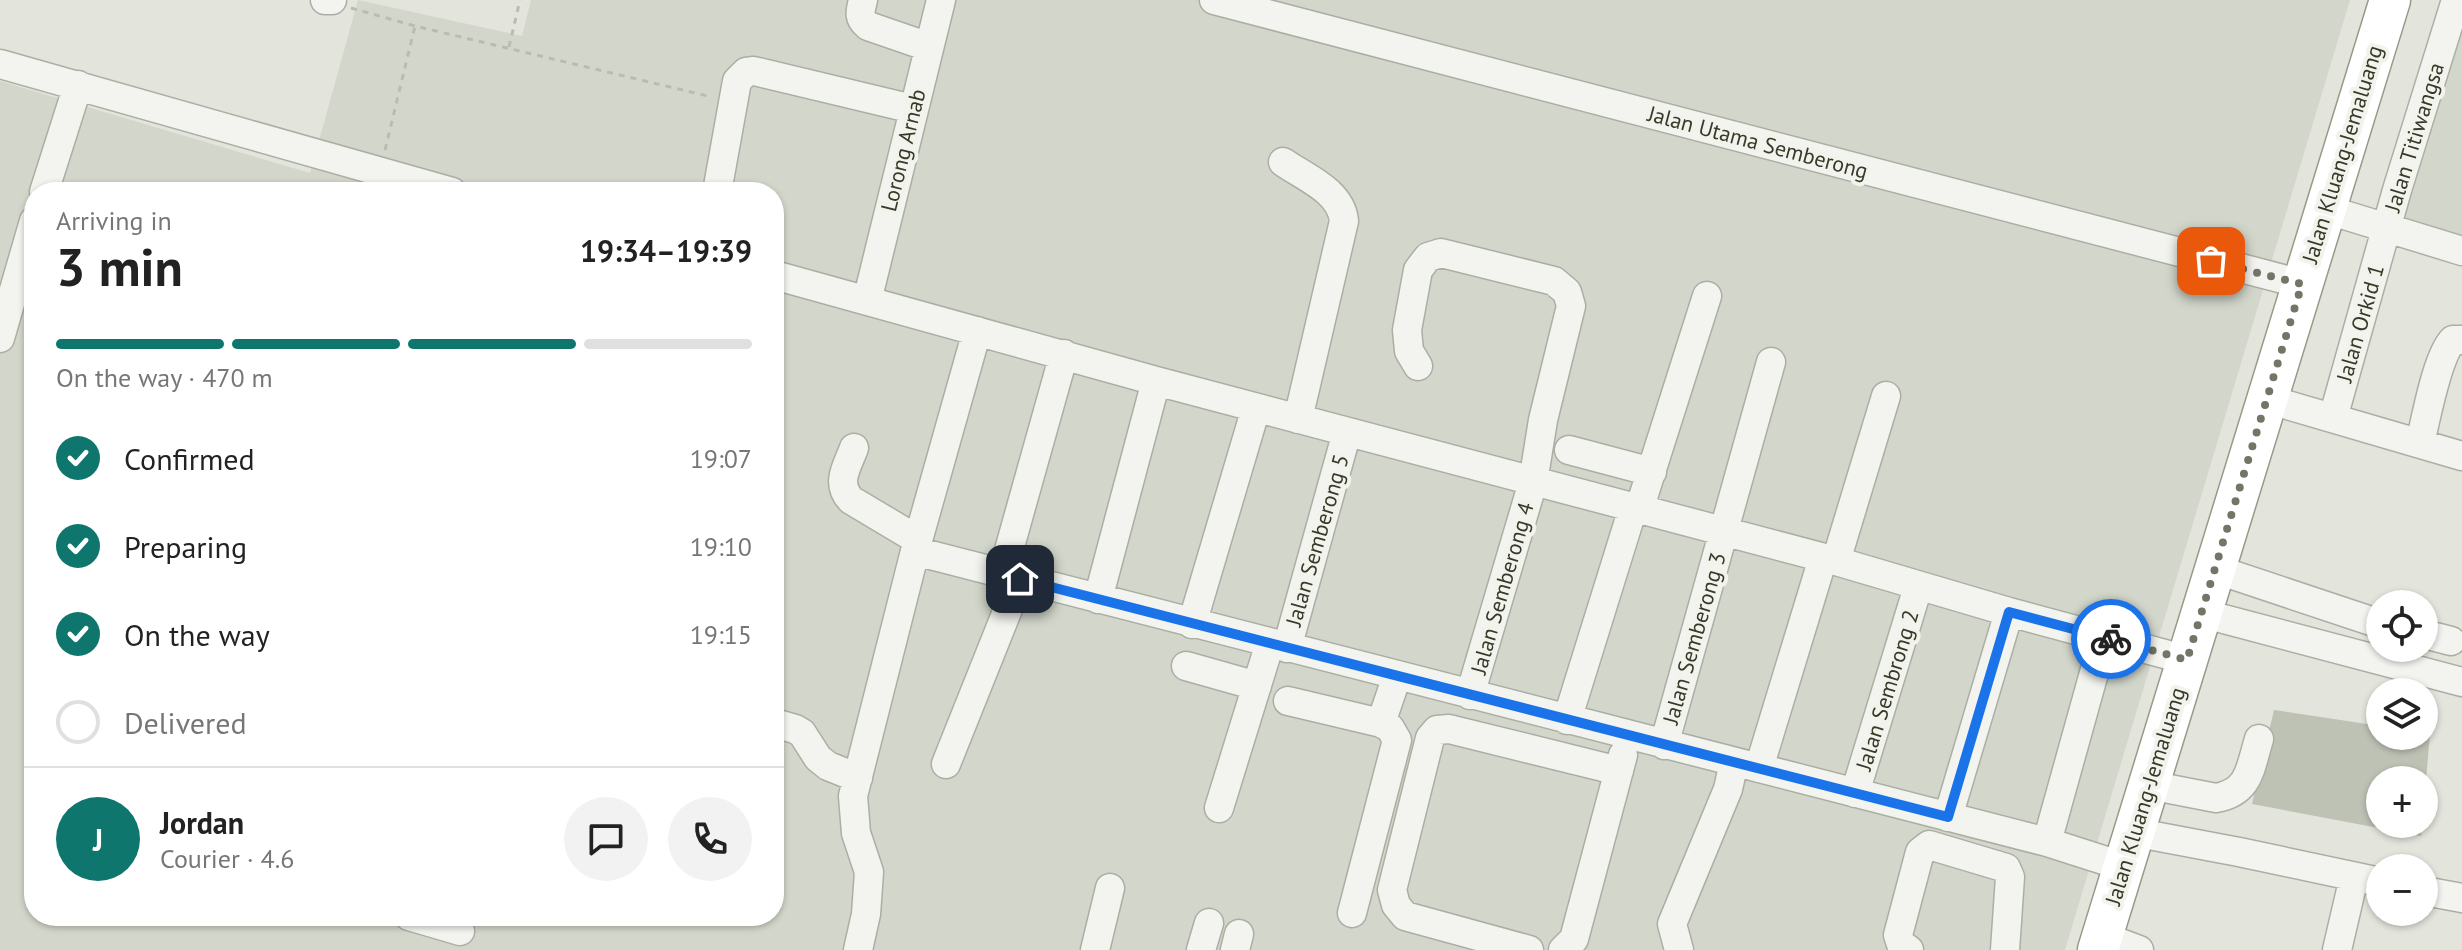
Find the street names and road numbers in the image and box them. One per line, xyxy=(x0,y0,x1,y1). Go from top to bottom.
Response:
street label: Jalan Kluang-Jemaluang xyxy=(2295,42,2388,267)
street label: Jalan Titiwangsa xyxy=(2378,59,2450,216)
street label: Lorong Arnab xyxy=(874,86,932,214)
street label: Jalan Utama Semberong xyxy=(1644,99,1871,185)
street label: Jalan Orkid 1 xyxy=(2330,261,2390,386)
street label: Jalan Semberong 5 xyxy=(1279,451,1355,630)
street label: Jalan Semberong 4 xyxy=(1464,499,1540,678)
street label: Jalan Semberong 3 xyxy=(1656,549,1732,728)
street label: Jalan Sembrong 2 xyxy=(1849,606,1925,774)
street label: Jalan Kluang-Jemaluang xyxy=(2098,684,2191,909)

